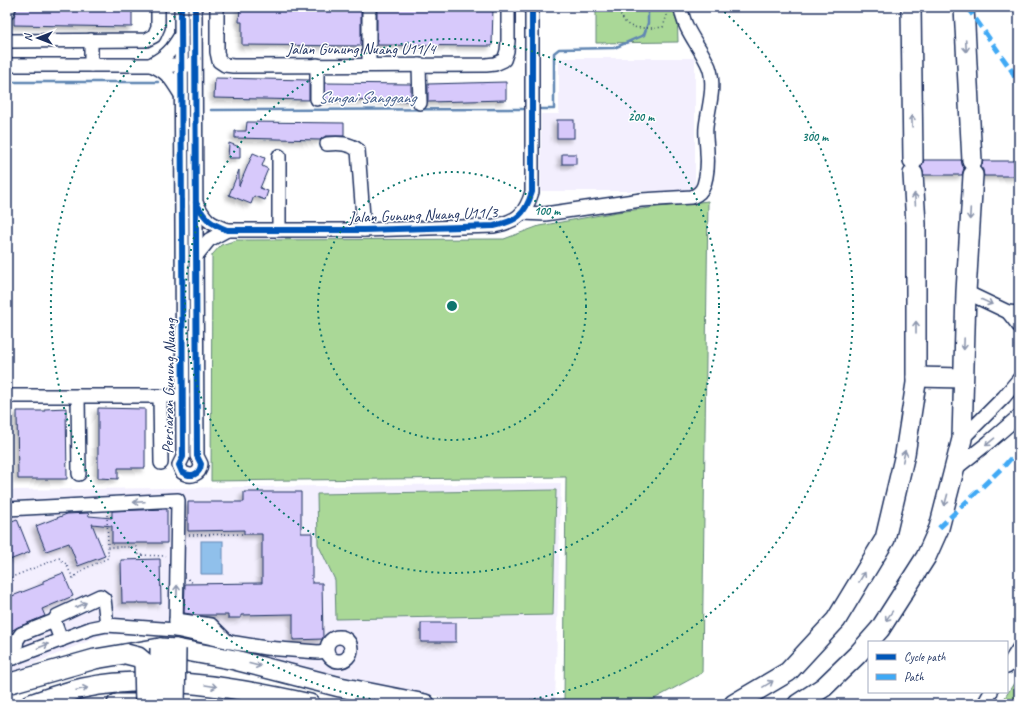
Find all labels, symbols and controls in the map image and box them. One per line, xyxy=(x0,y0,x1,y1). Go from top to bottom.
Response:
north arrow xyxy=(18,18,58,58)
text: N xyxy=(21,32,35,41)
street label: Jalan Gunung Nuang U11/4 xyxy=(285,39,437,59)
one-way arrow xyxy=(962,39,969,52)
water label: Sungai Sanggang xyxy=(318,87,418,108)
text: 200 m xyxy=(628,109,655,125)
one-way arrow xyxy=(909,115,916,128)
text: 300 m xyxy=(802,129,829,145)
one-way arrow xyxy=(911,193,918,206)
street label: Jalan Gunung Nuang U11/3 xyxy=(347,202,500,228)
text: 100 m xyxy=(534,203,561,219)
one-way arrow xyxy=(967,207,974,220)
centre of rings xyxy=(445,299,459,313)
one-way arrow xyxy=(981,299,993,306)
street label: Persiaran Gunung Nuang xyxy=(158,317,180,454)
one-way arrow xyxy=(912,321,920,334)
one-way arrow xyxy=(960,337,968,350)
one-way arrow xyxy=(984,437,995,446)
one-way arrow xyxy=(901,450,909,463)
one-way arrow xyxy=(942,493,950,506)
one-way arrow xyxy=(133,498,146,505)
one-way arrow xyxy=(858,571,866,583)
one-way arrow xyxy=(173,585,180,598)
one-way arrow xyxy=(75,600,87,608)
one-way arrow xyxy=(885,610,893,621)
legend xyxy=(868,641,1008,693)
one-way arrow xyxy=(37,642,49,650)
text: Cycle path xyxy=(904,649,946,665)
one-way arrow xyxy=(248,662,261,670)
text: Path xyxy=(904,669,924,685)
one-way arrow xyxy=(762,680,774,688)
one-way arrow xyxy=(204,682,217,690)
one-way arrow xyxy=(75,684,88,692)

